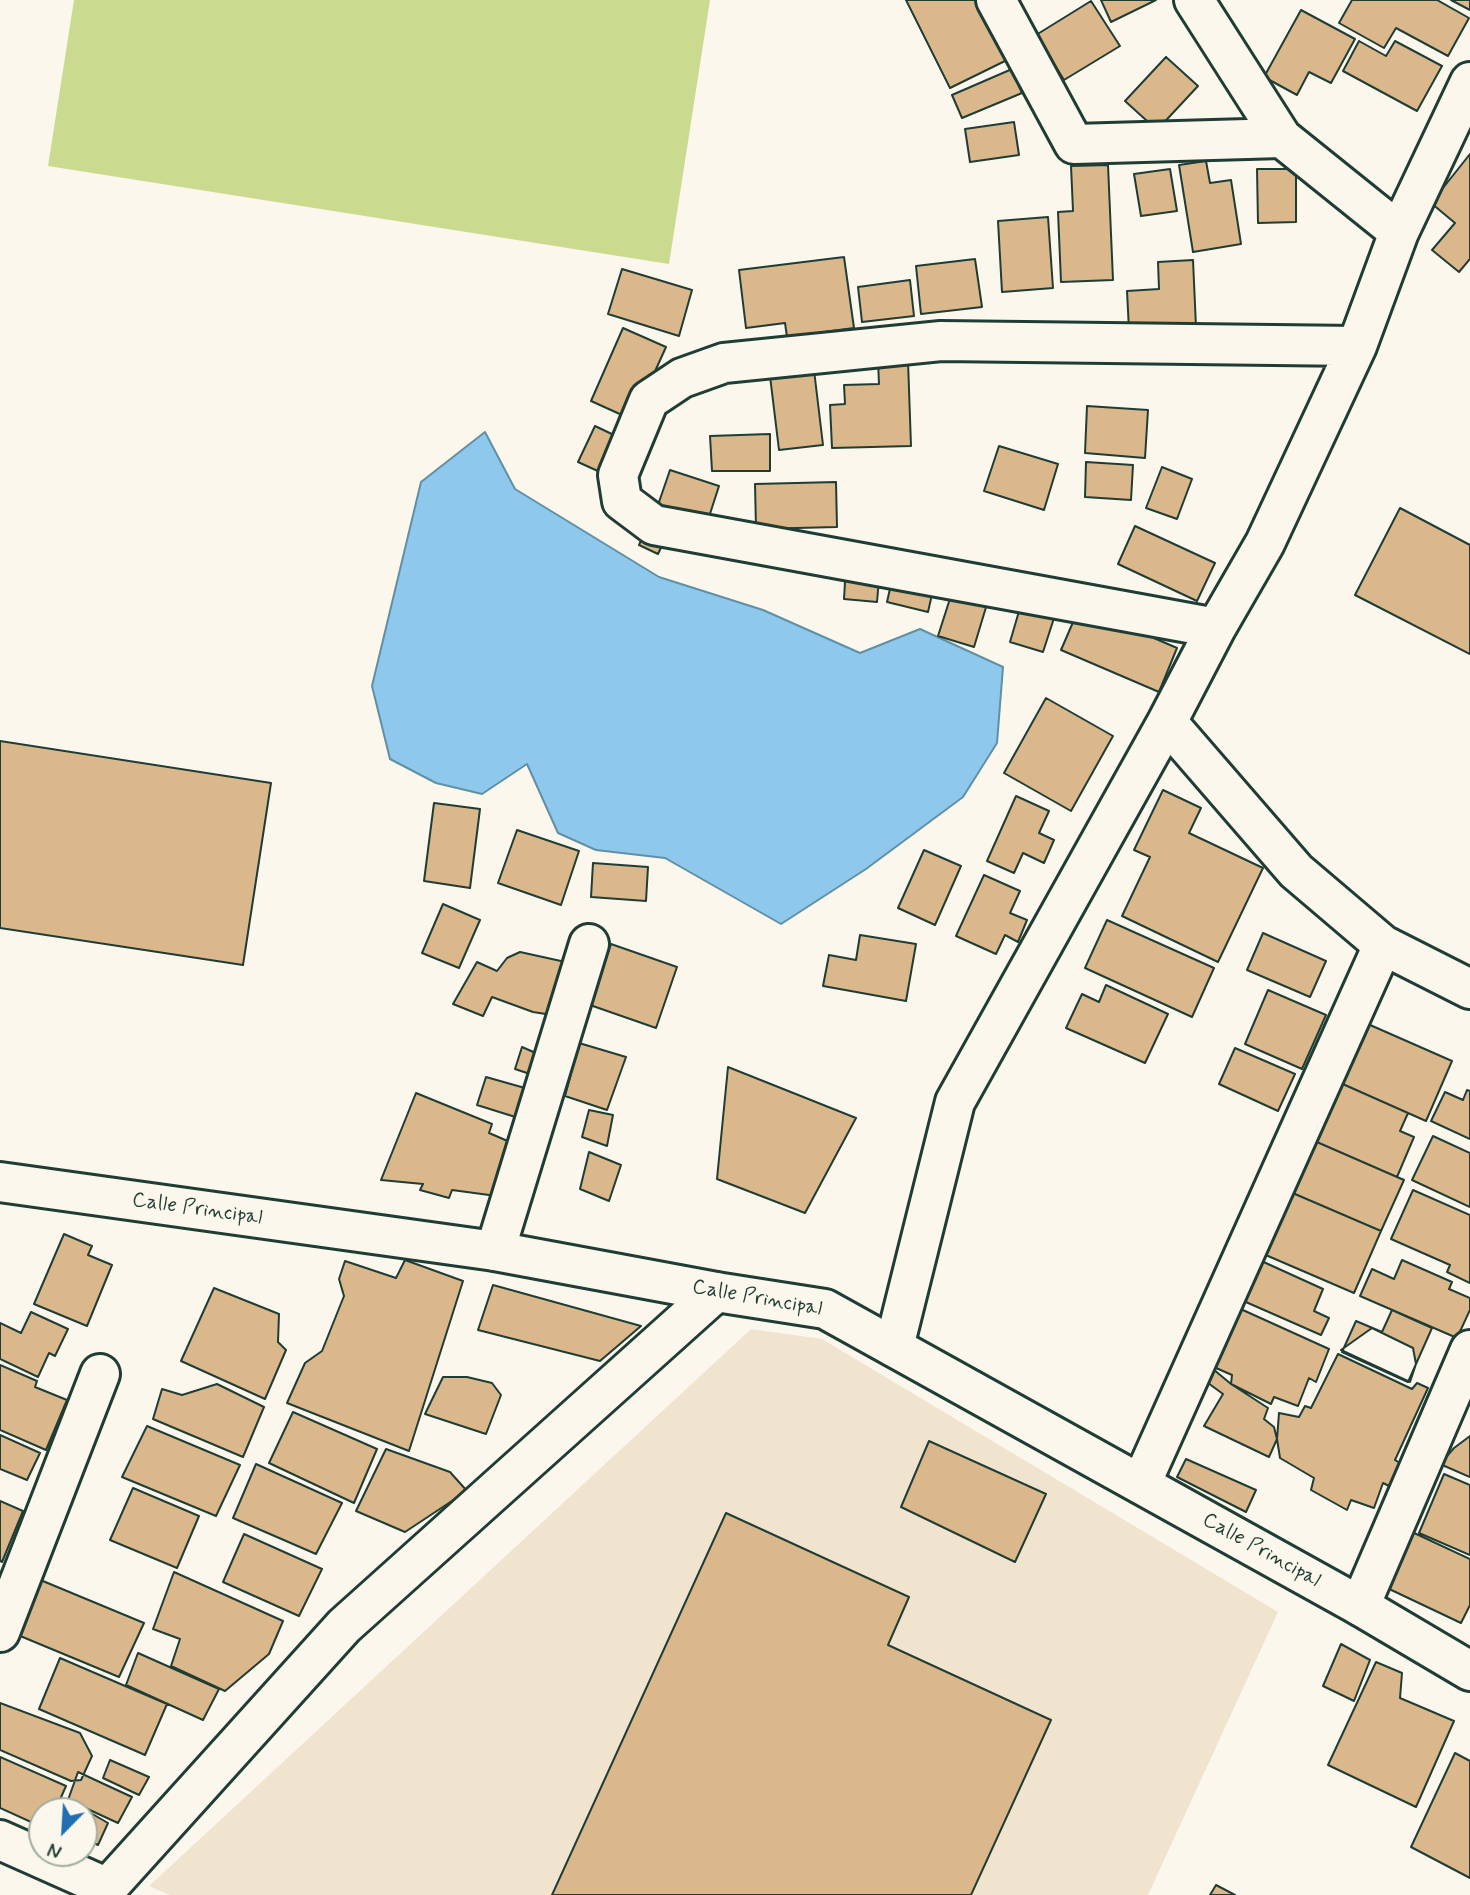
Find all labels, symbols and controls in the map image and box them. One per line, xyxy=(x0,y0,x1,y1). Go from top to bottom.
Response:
street label: Calle Principal xyxy=(130,1188,264,1232)
street label: Calle Principal xyxy=(690,1275,824,1323)
street label: Calle Principal xyxy=(1197,1508,1325,1594)
north arrow xyxy=(28,1797,98,1867)
text: N xyxy=(44,1836,66,1864)

